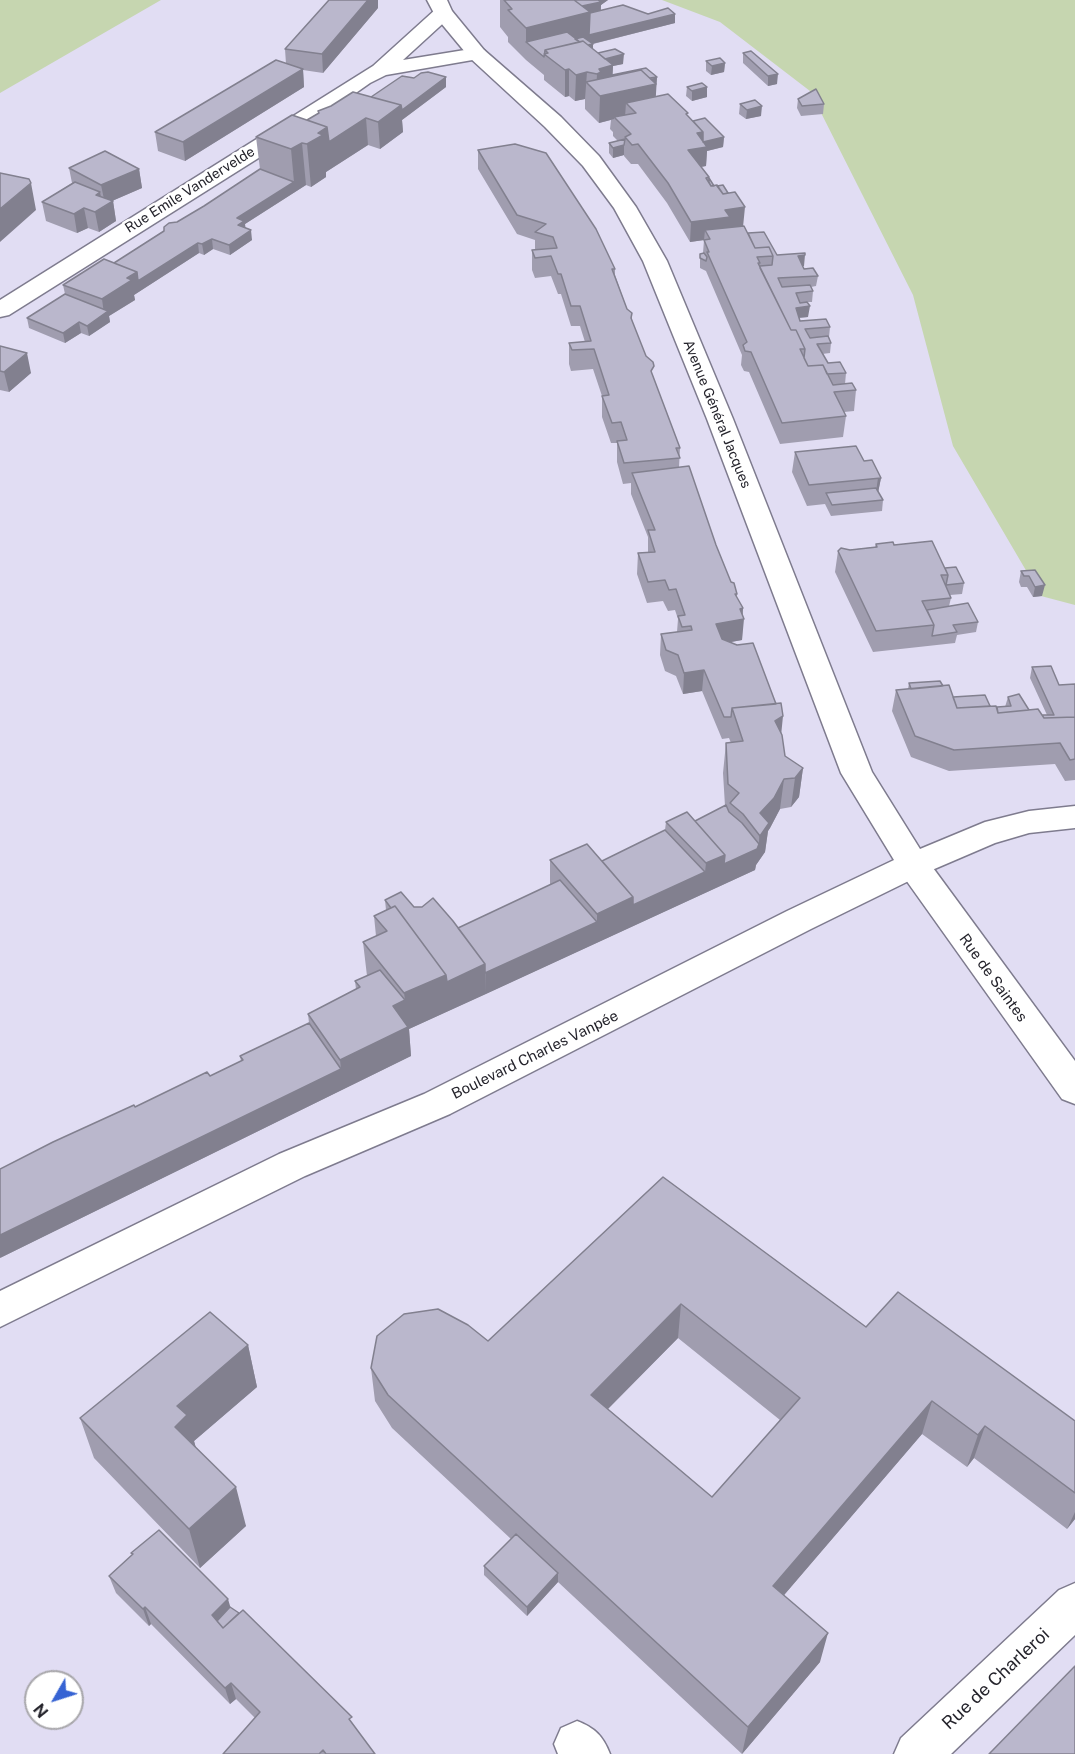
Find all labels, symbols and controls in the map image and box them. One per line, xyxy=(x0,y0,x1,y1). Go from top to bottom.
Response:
street label: Rue Emile Vandervelde xyxy=(122,143,258,237)
street label: Avenue Général Jacques xyxy=(680,337,754,491)
street label: Rue de Saintes xyxy=(955,931,1031,1025)
street label: Boulevard Charles Vanpée xyxy=(449,1007,621,1103)
street label: Rue de Charleroi xyxy=(938,1624,1054,1734)
north arrow xyxy=(24,1670,84,1730)
text: N xyxy=(30,1700,53,1721)

